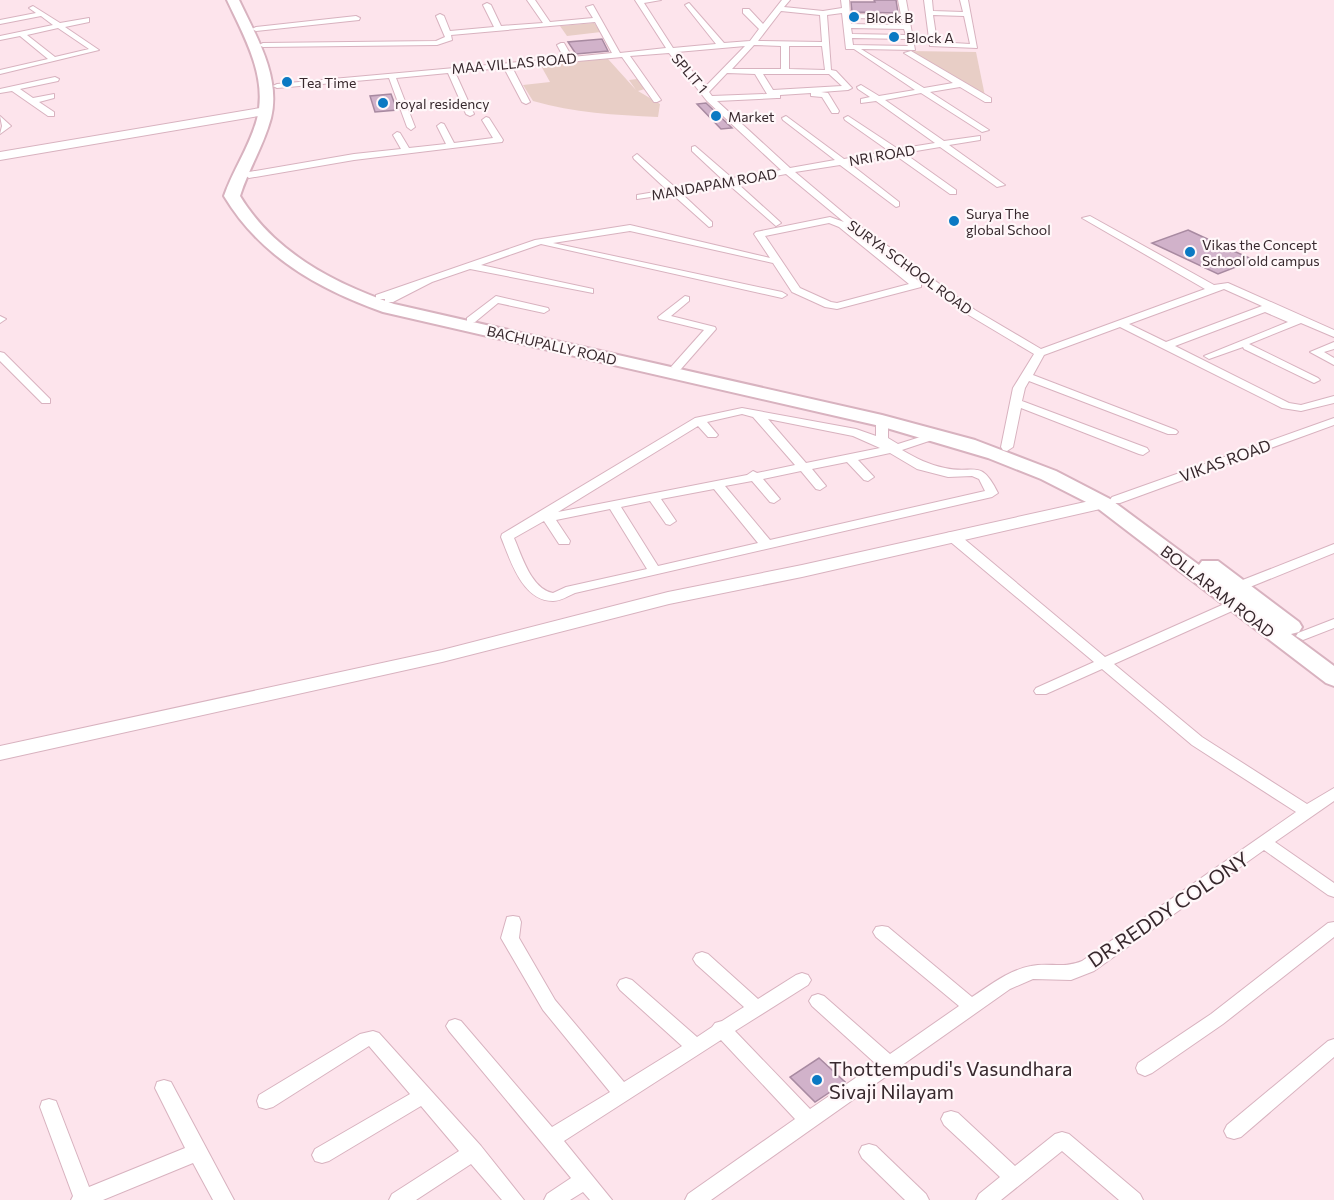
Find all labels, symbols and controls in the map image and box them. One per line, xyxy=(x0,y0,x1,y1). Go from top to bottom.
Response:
place label: Block B xyxy=(866,9,913,26)
marker: Block B xyxy=(847,10,861,24)
place label: Block A xyxy=(906,29,954,46)
marker: Block A xyxy=(887,30,901,44)
street label: MAA VILLAS ROAD xyxy=(451,49,577,77)
street label: SPLIT 1 xyxy=(669,50,711,96)
place label: Tea Time xyxy=(299,74,356,91)
marker: Tea Time xyxy=(280,75,294,89)
place label: royal residency xyxy=(395,95,490,112)
marker: royal residency xyxy=(376,96,390,110)
place label: Market xyxy=(728,108,775,125)
marker: Market xyxy=(709,109,723,123)
street label: NRI ROAD xyxy=(848,141,916,169)
street label: MANDAPAM ROAD xyxy=(650,165,778,203)
place label: Surya The global School xyxy=(966,205,1051,238)
marker: Surya The global School xyxy=(947,214,961,228)
street label: SURYA SCHOOL ROAD xyxy=(844,216,976,318)
place label: Vikas the Concept School old campus xyxy=(1202,236,1320,269)
marker: Vikas the Concept School old campus xyxy=(1183,245,1197,259)
street label: BACHUPALLY ROAD xyxy=(485,322,619,368)
street label: VIKAS ROAD xyxy=(1177,435,1273,485)
street label: BOLLARAM ROAD xyxy=(1157,541,1279,641)
street label: DR.REDDY COLONY xyxy=(1083,846,1253,972)
place label: Thottempudi's Vasundhara Sivaji Nilayam xyxy=(829,1056,1073,1103)
marker: Thottempudi's Vasundhara Sivaji Nilayam xyxy=(810,1073,824,1087)

